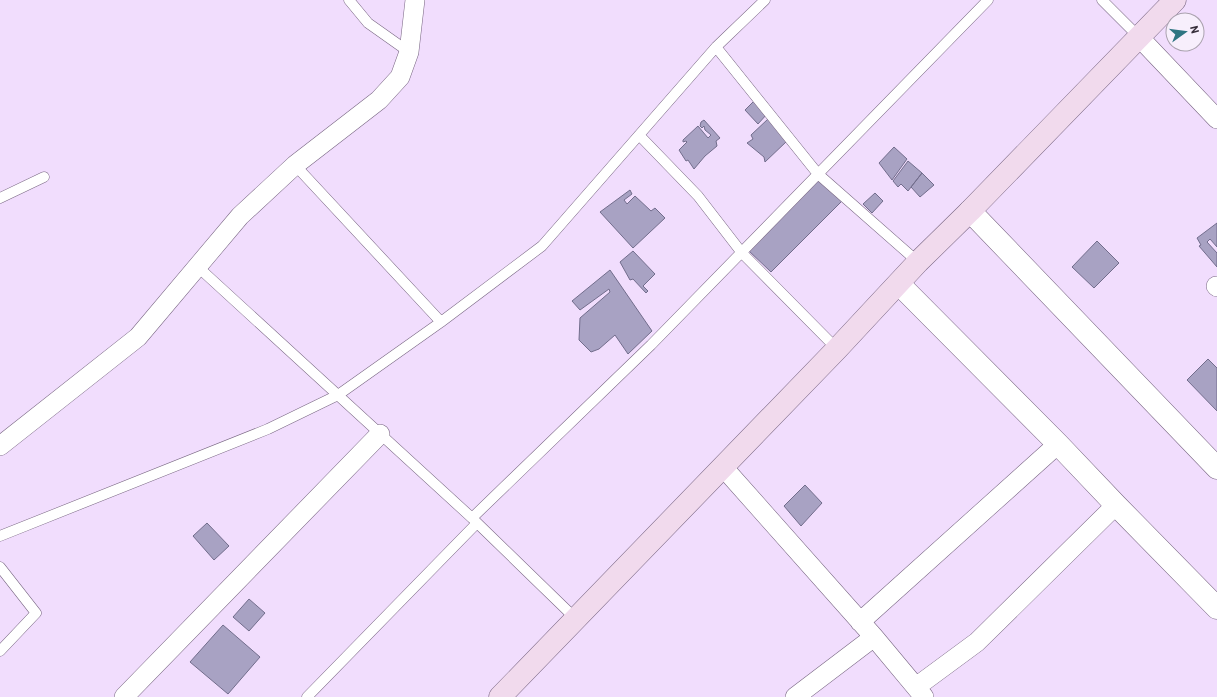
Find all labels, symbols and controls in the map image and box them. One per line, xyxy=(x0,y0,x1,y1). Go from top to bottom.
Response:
north arrow xyxy=(1165,12,1205,52)
text: N xyxy=(1188,24,1202,35)

